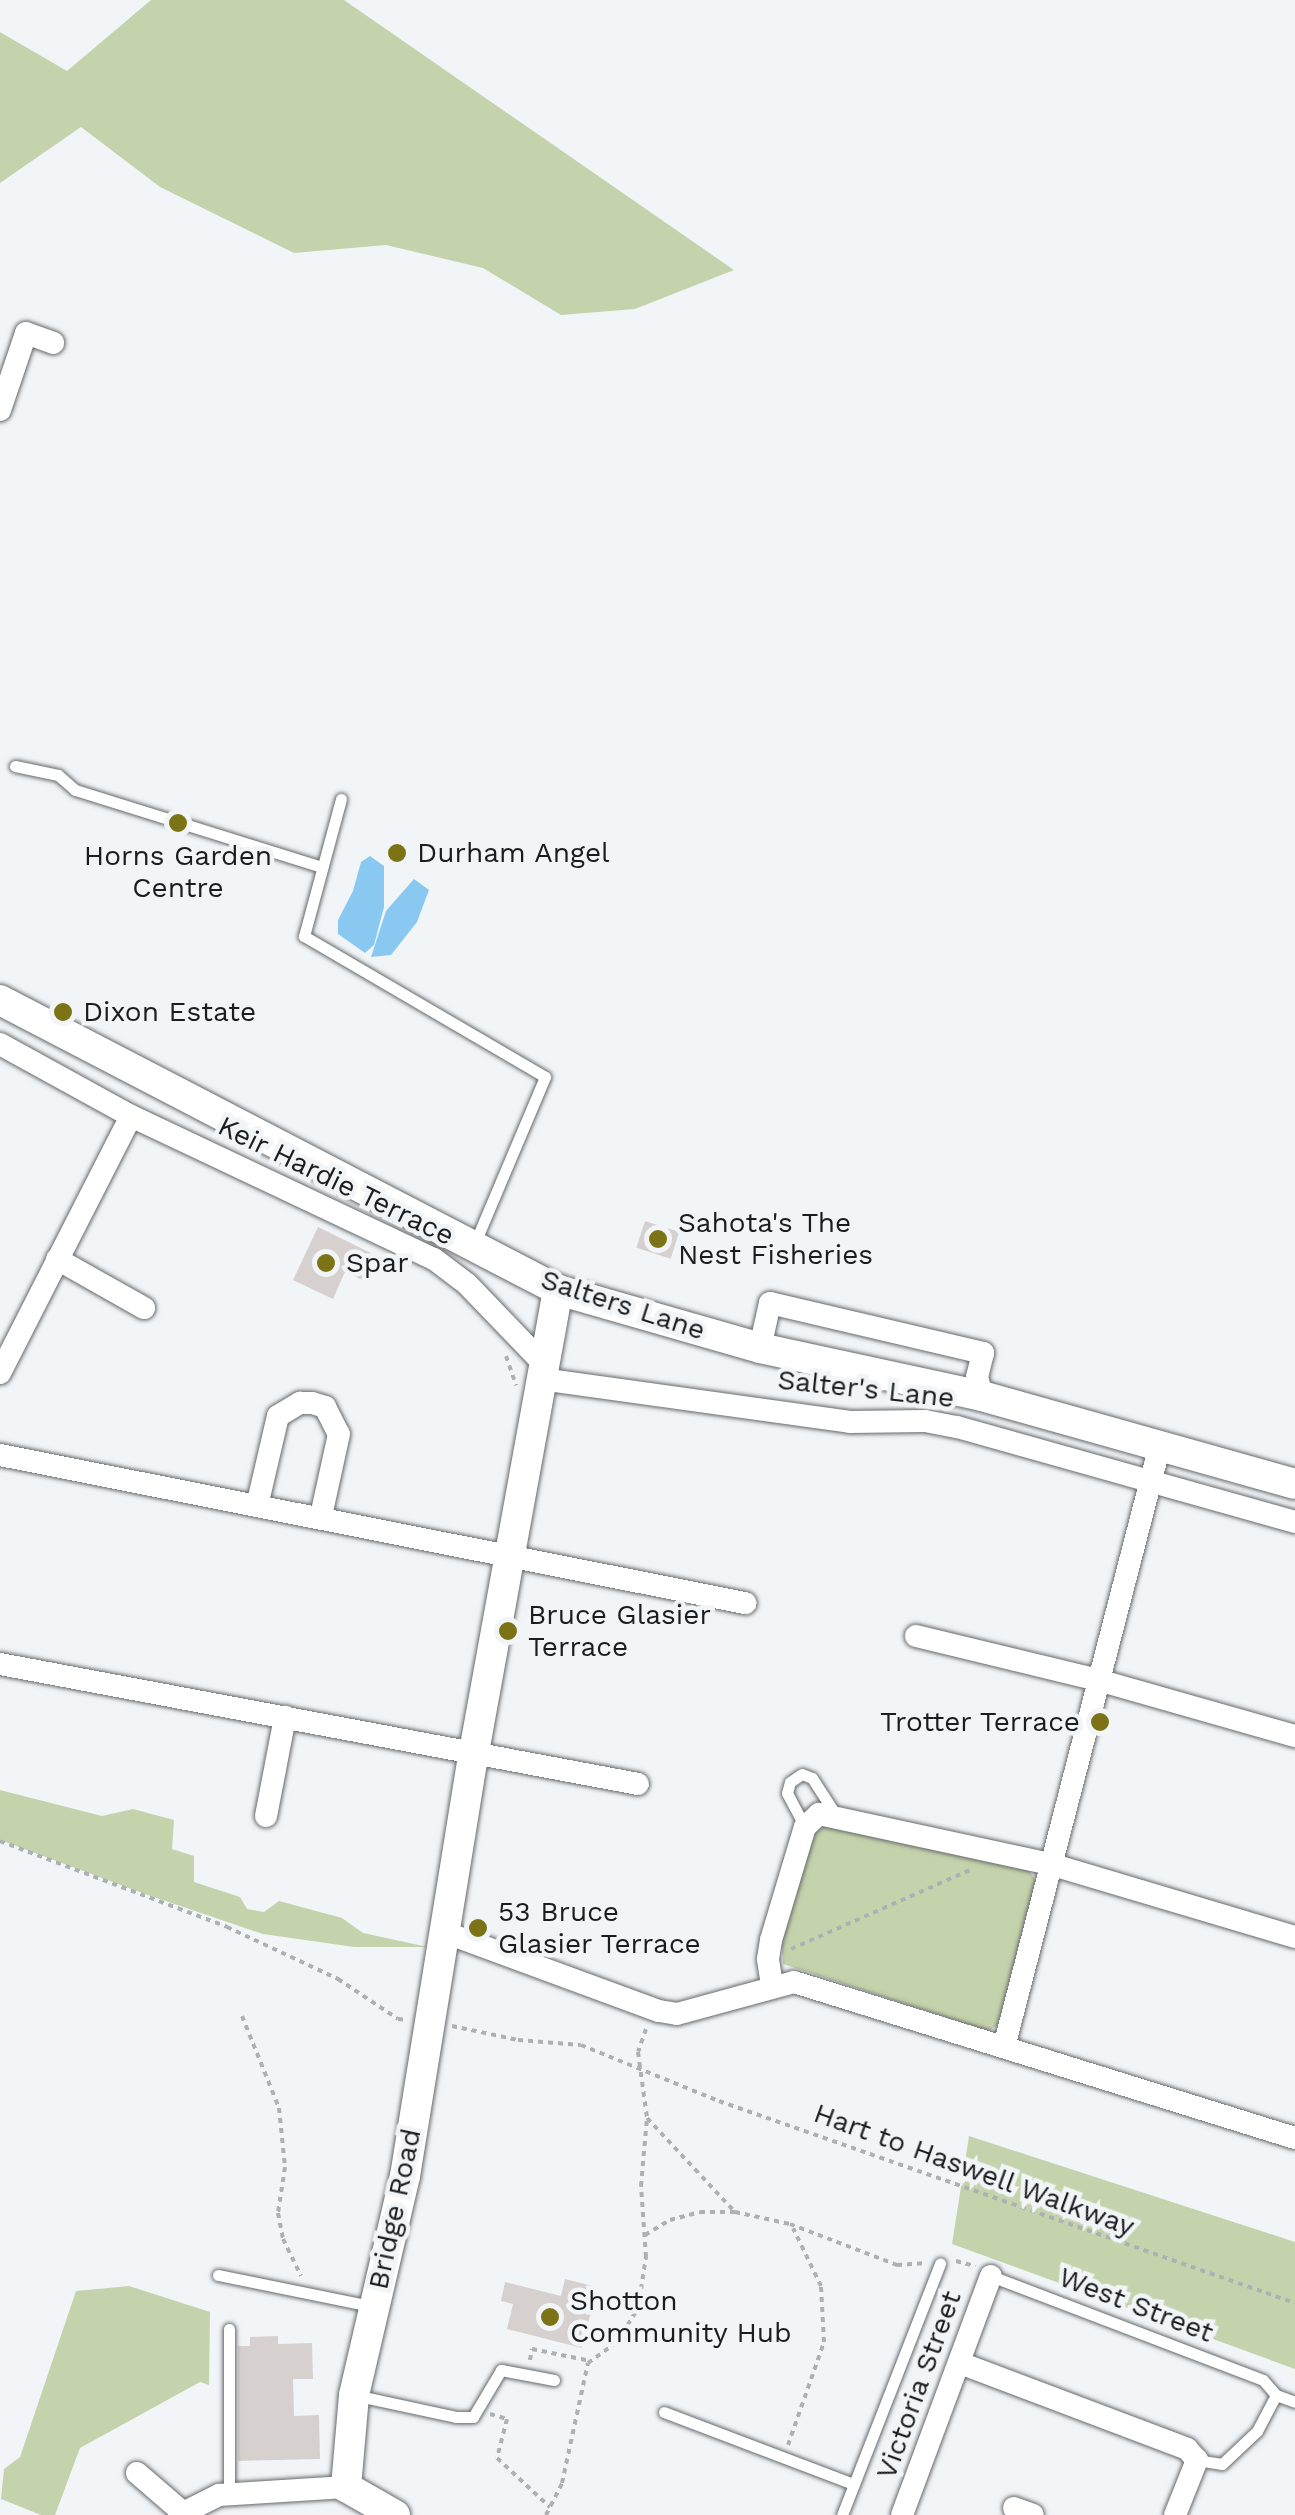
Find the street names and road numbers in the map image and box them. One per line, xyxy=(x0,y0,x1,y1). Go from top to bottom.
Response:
street label: Keir Hardie Terrace xyxy=(212,1109,460,1253)
street label: Salters Lane xyxy=(537,1263,709,1347)
street label: Salter's Lane xyxy=(776,1363,956,1415)
street label: Hart to Haswell Walkway xyxy=(808,2096,1140,2244)
street label: Bridge Road xyxy=(362,2125,428,2293)
street label: West Street xyxy=(1054,2260,1218,2350)
street label: Victoria Street xyxy=(869,2286,969,2484)

